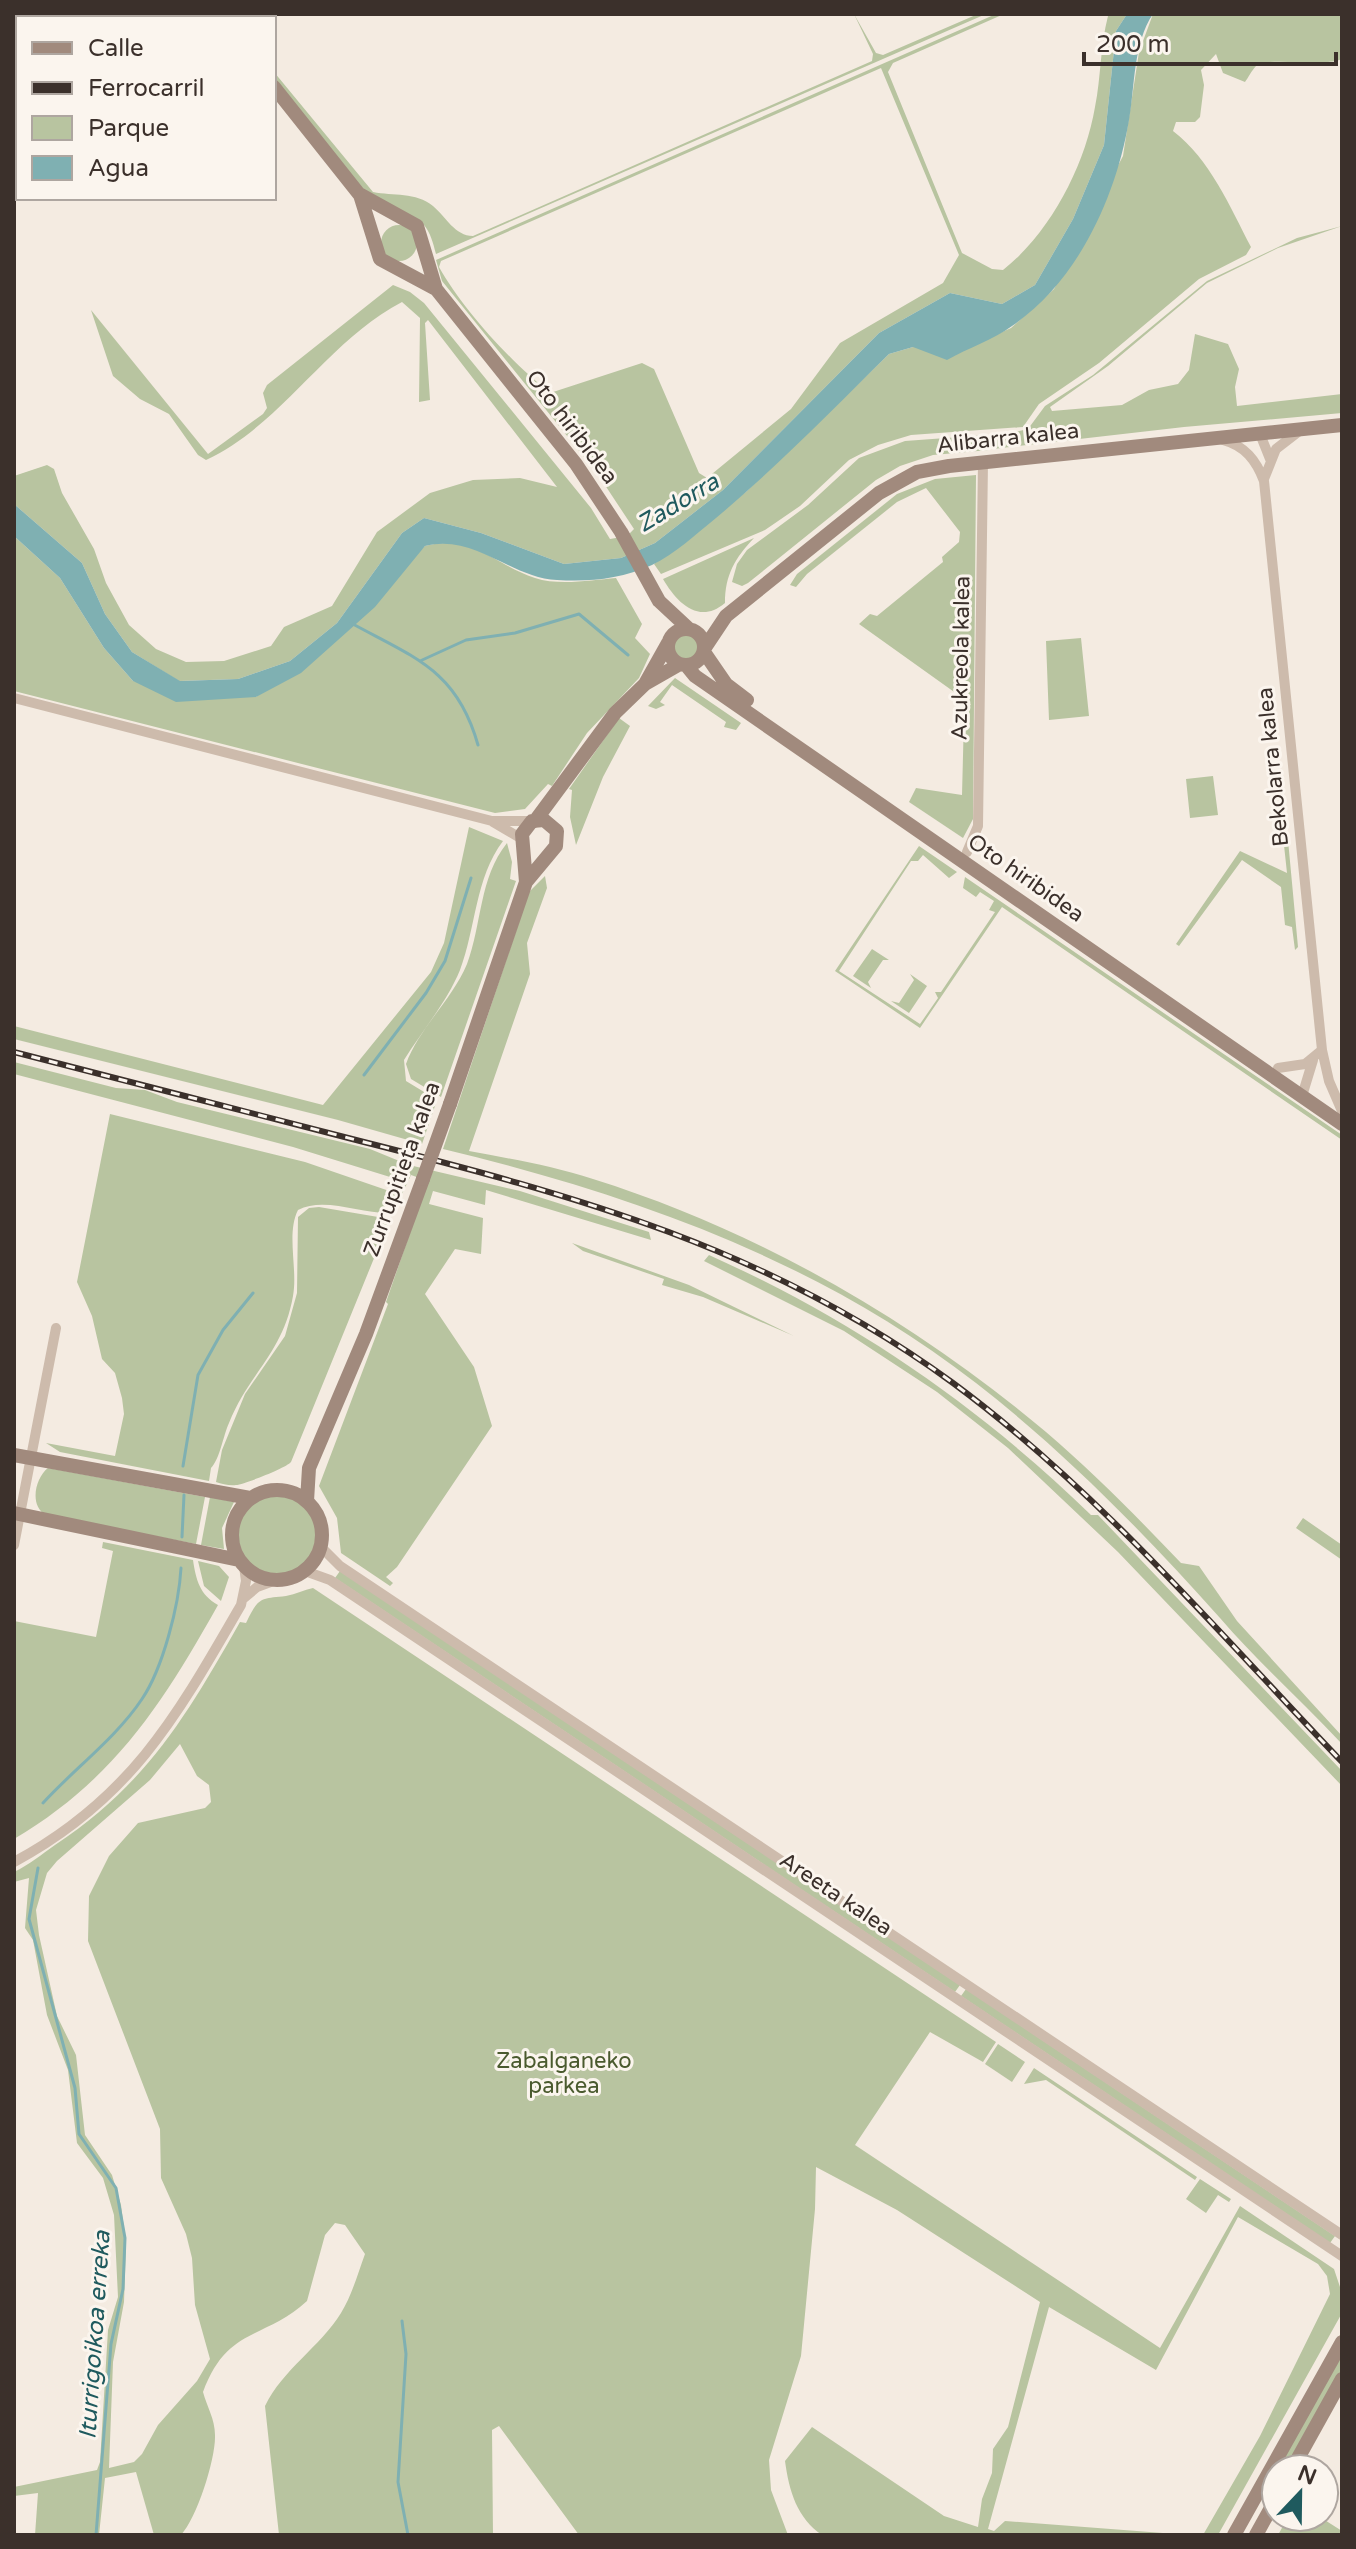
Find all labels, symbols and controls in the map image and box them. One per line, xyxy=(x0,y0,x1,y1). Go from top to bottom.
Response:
legend xyxy=(16,16,276,200)
scale bar xyxy=(1084,16,1336,66)
text: 200 m xyxy=(1096,30,1170,59)
text: Calle xyxy=(88,34,144,63)
text: Ferrocarril xyxy=(88,74,204,103)
text: Parque xyxy=(88,114,169,143)
text: Agua xyxy=(88,154,149,183)
street label: Oto hiribidea xyxy=(521,365,623,489)
street label: Alibarra kalea xyxy=(936,418,1080,458)
water label: Zadorra xyxy=(632,467,725,539)
street label: Azukreola kalea xyxy=(947,575,975,741)
street label: Bekolarra kalea xyxy=(1252,686,1294,848)
street label: Oto hiribidea xyxy=(963,828,1089,928)
street label: Zurrupitieta kalea xyxy=(358,1078,446,1260)
street label: Areeta kalea xyxy=(775,1847,897,1941)
park label: Zabalganeko parkea xyxy=(496,2048,632,2099)
water label: Iturrigoikoa erreka xyxy=(73,2229,117,2440)
north arrow xyxy=(1260,2453,1340,2533)
text: N xyxy=(1294,2460,1320,2491)

